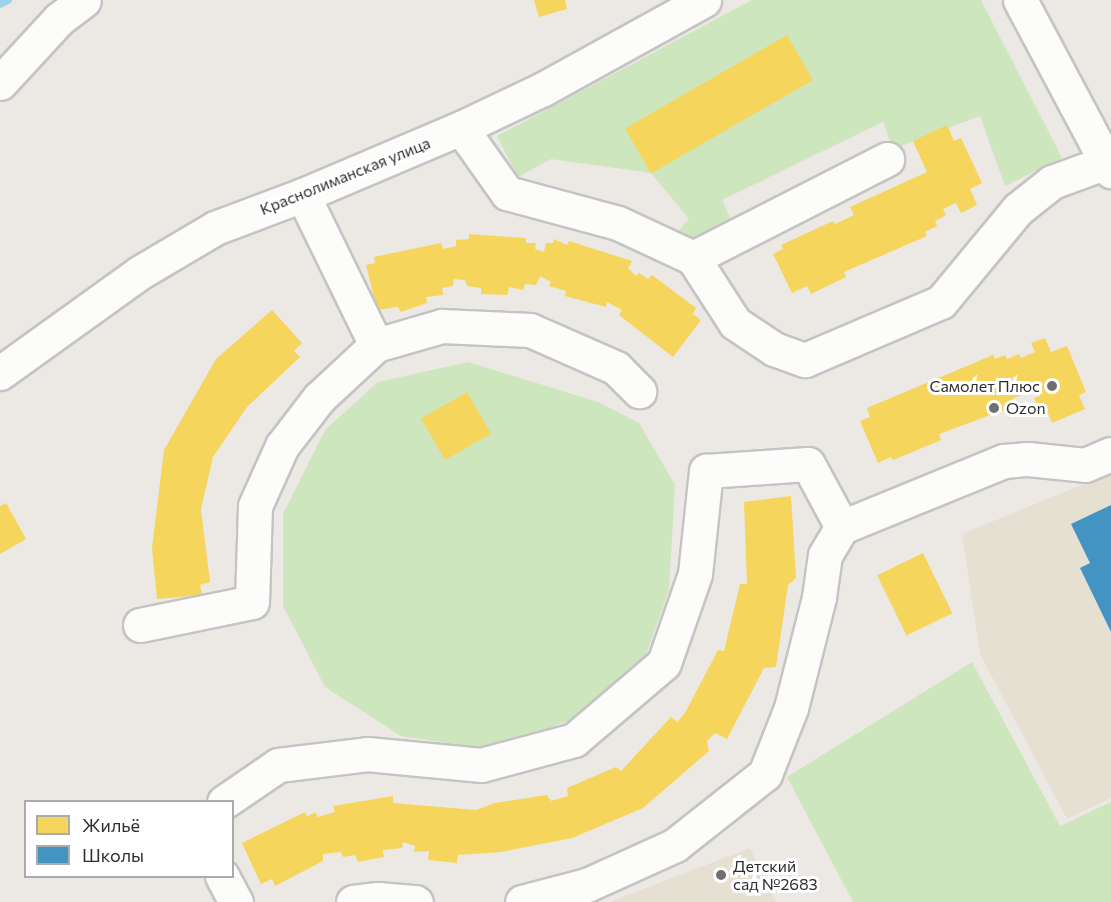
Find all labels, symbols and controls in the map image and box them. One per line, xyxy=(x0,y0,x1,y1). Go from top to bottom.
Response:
street label: Краснолиманская улица xyxy=(257,133,433,219)
place label: Самолет Плюс xyxy=(929,376,1040,396)
marker: Самолет Плюс xyxy=(1045,379,1059,393)
place label: Ozon xyxy=(1006,398,1046,418)
marker: Ozon xyxy=(987,401,1001,415)
legend xyxy=(24,800,234,878)
text: Жильё xyxy=(82,814,140,836)
text: Школы xyxy=(82,844,144,866)
place label: Детский сад №2683 xyxy=(733,856,818,894)
marker: Детский сад №2683 xyxy=(714,868,728,882)

